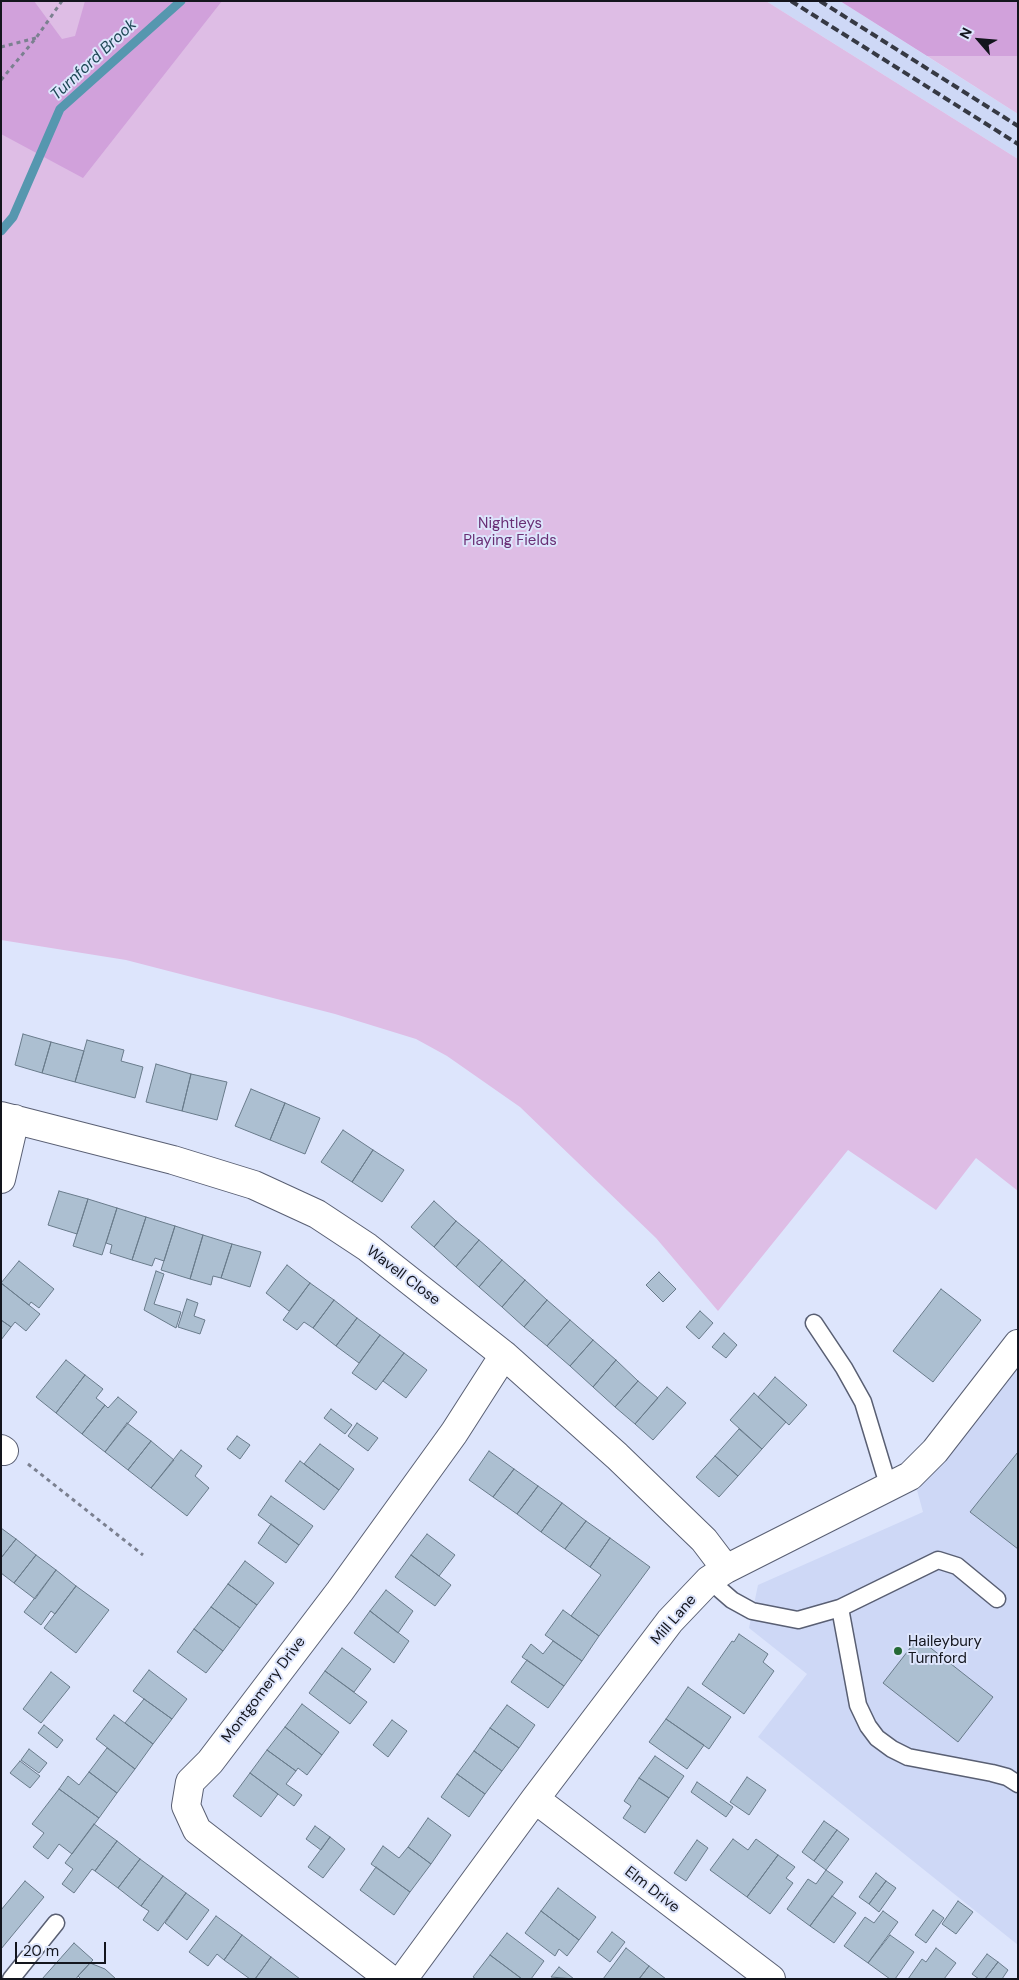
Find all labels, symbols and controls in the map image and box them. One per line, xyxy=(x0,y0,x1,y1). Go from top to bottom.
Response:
water label: Turnford Brook xyxy=(47,15,141,105)
north arrow xyxy=(954,15,1004,65)
text: N xyxy=(955,25,976,42)
park label: Nightleys Playing Fields xyxy=(463,515,557,550)
street label: Wavell Close xyxy=(363,1243,443,1309)
street label: Mill Lane xyxy=(647,1591,701,1649)
street label: Montgomery Drive xyxy=(218,1633,310,1747)
place label: Haileybury Turnford xyxy=(908,1633,982,1668)
marker: Haileybury Turnford xyxy=(892,1645,904,1657)
street label: Elm Drive xyxy=(621,1863,683,1917)
scale bar xyxy=(18,1932,109,1964)
text: 20 m xyxy=(23,1941,59,1961)

